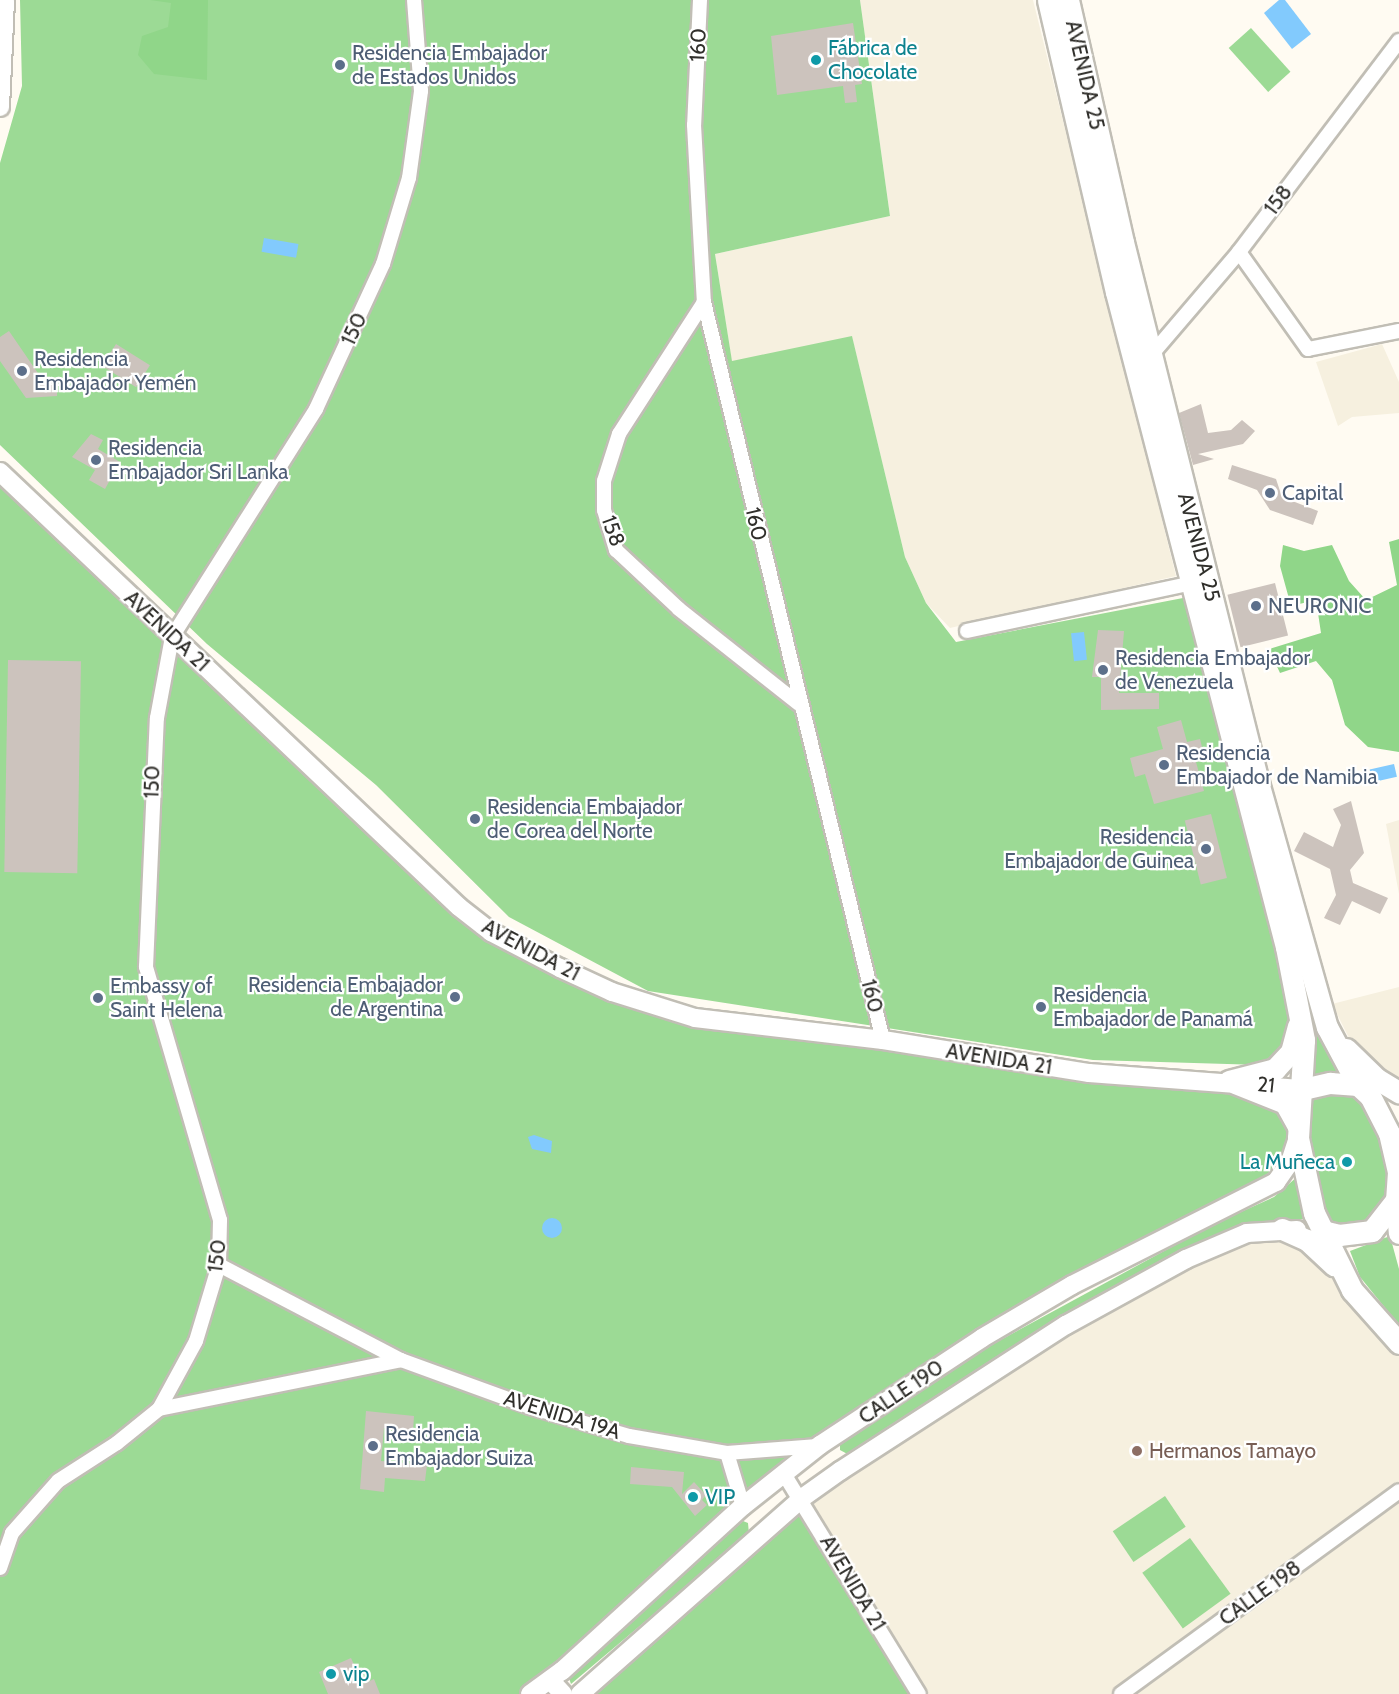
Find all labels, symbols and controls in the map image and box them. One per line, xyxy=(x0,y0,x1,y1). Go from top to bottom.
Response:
street label: AVENIDA 25 xyxy=(1060,18,1110,132)
street label: 160 xyxy=(685,28,711,62)
place label: Fábrica de Chocolate xyxy=(828,35,917,85)
place label: Residencia Embajador de Estados Unidos xyxy=(352,40,547,90)
marker: Fábrica de Chocolate xyxy=(809,53,823,67)
marker: Residencia Embajador de Estados Unidos xyxy=(333,58,347,72)
street label: 158 xyxy=(1259,180,1297,220)
street label: 150 xyxy=(336,309,372,349)
place label: Residencia Embajador Yemén xyxy=(34,346,196,396)
marker: Residencia Embajador Yemén xyxy=(15,364,29,378)
place label: Residencia Embajador Sri Lanka xyxy=(108,435,288,485)
marker: Residencia Embajador Sri Lanka xyxy=(89,453,103,467)
place label: Capital xyxy=(1282,480,1343,506)
marker: Capital xyxy=(1263,486,1277,500)
street label: AVENIDA 25 xyxy=(1172,490,1226,604)
street label: 160 xyxy=(740,505,772,543)
street label: 158 xyxy=(596,512,630,550)
street label: AVENIDA 21 xyxy=(119,585,215,677)
place label: NEURONIC xyxy=(1268,593,1372,619)
marker: NEURONIC xyxy=(1249,599,1263,613)
place label: Residencia Embajador de Venezuela xyxy=(1115,645,1310,695)
marker: Residencia Embajador de Venezuela xyxy=(1096,663,1110,677)
place label: Residencia Embajador de Namibia xyxy=(1176,740,1378,790)
marker: Residencia Embajador de Namibia xyxy=(1157,758,1171,772)
street label: 150 xyxy=(139,765,165,799)
place label: Residencia Embajador de Corea del Norte xyxy=(487,794,682,844)
marker: Residencia Embajador de Corea del Norte xyxy=(468,812,482,826)
place label: Residencia Embajador de Guinea xyxy=(1004,824,1194,874)
marker: Residencia Embajador de Guinea xyxy=(1199,842,1213,856)
street label: AVENIDA 21 xyxy=(478,914,584,986)
place label: Residencia Embajador de Argentina xyxy=(248,972,443,1022)
place label: Embassy of Saint Helena xyxy=(110,973,223,1023)
street label: 160 xyxy=(856,977,888,1015)
place label: Residencia Embajador de Panamá xyxy=(1053,982,1253,1032)
marker: Residencia Embajador de Argentina xyxy=(448,990,462,1004)
marker: Embassy of Saint Helena xyxy=(91,991,105,1005)
marker: Residencia Embajador de Panamá xyxy=(1034,1000,1048,1014)
street label: AVENIDA 21 xyxy=(944,1038,1054,1080)
street label: 21 xyxy=(1256,1072,1276,1098)
place label: La Muñeca xyxy=(1240,1149,1335,1175)
marker: La Muñeca xyxy=(1340,1155,1354,1169)
street label: 150 xyxy=(202,1238,232,1274)
street label: CALLE 190 xyxy=(854,1355,948,1429)
street label: AVENIDA 19A xyxy=(501,1385,623,1445)
place label: Residencia Embajador Suiza xyxy=(385,1421,533,1471)
place label: Hermanos Tamayo xyxy=(1149,1438,1316,1464)
marker: Residencia Embajador Suiza xyxy=(366,1439,380,1453)
marker: Hermanos Tamayo xyxy=(1130,1444,1144,1458)
place label: VIP xyxy=(705,1484,735,1510)
marker: VIP xyxy=(686,1490,700,1504)
street label: AVENIDA 21 xyxy=(815,1531,891,1635)
street label: CALLE 198 xyxy=(1214,1555,1306,1631)
place label: vip xyxy=(343,1661,369,1687)
marker: vip xyxy=(324,1667,338,1681)

